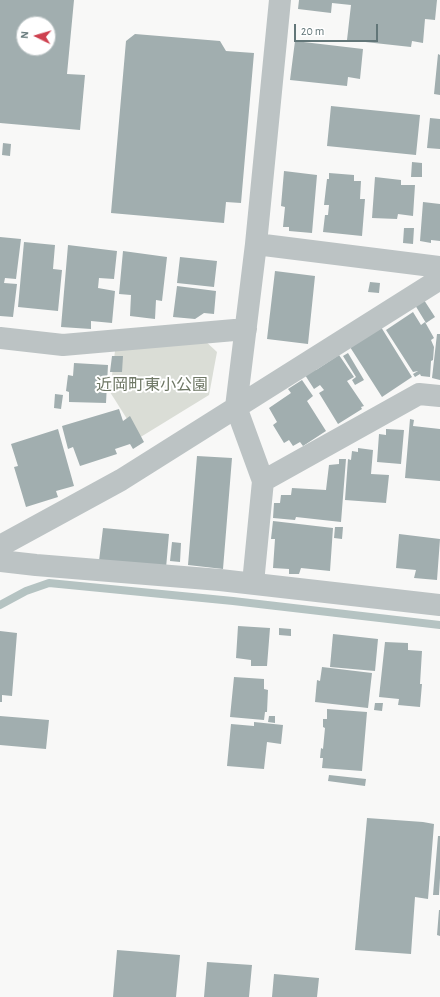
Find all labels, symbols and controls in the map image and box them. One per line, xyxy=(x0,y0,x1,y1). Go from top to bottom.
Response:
north arrow xyxy=(16,16,56,56)
scale bar xyxy=(296,16,380,42)
text: 20 m xyxy=(301,25,324,37)
text: N xyxy=(19,31,30,39)
park label: 近岡町東小公園 xyxy=(96,375,208,395)

